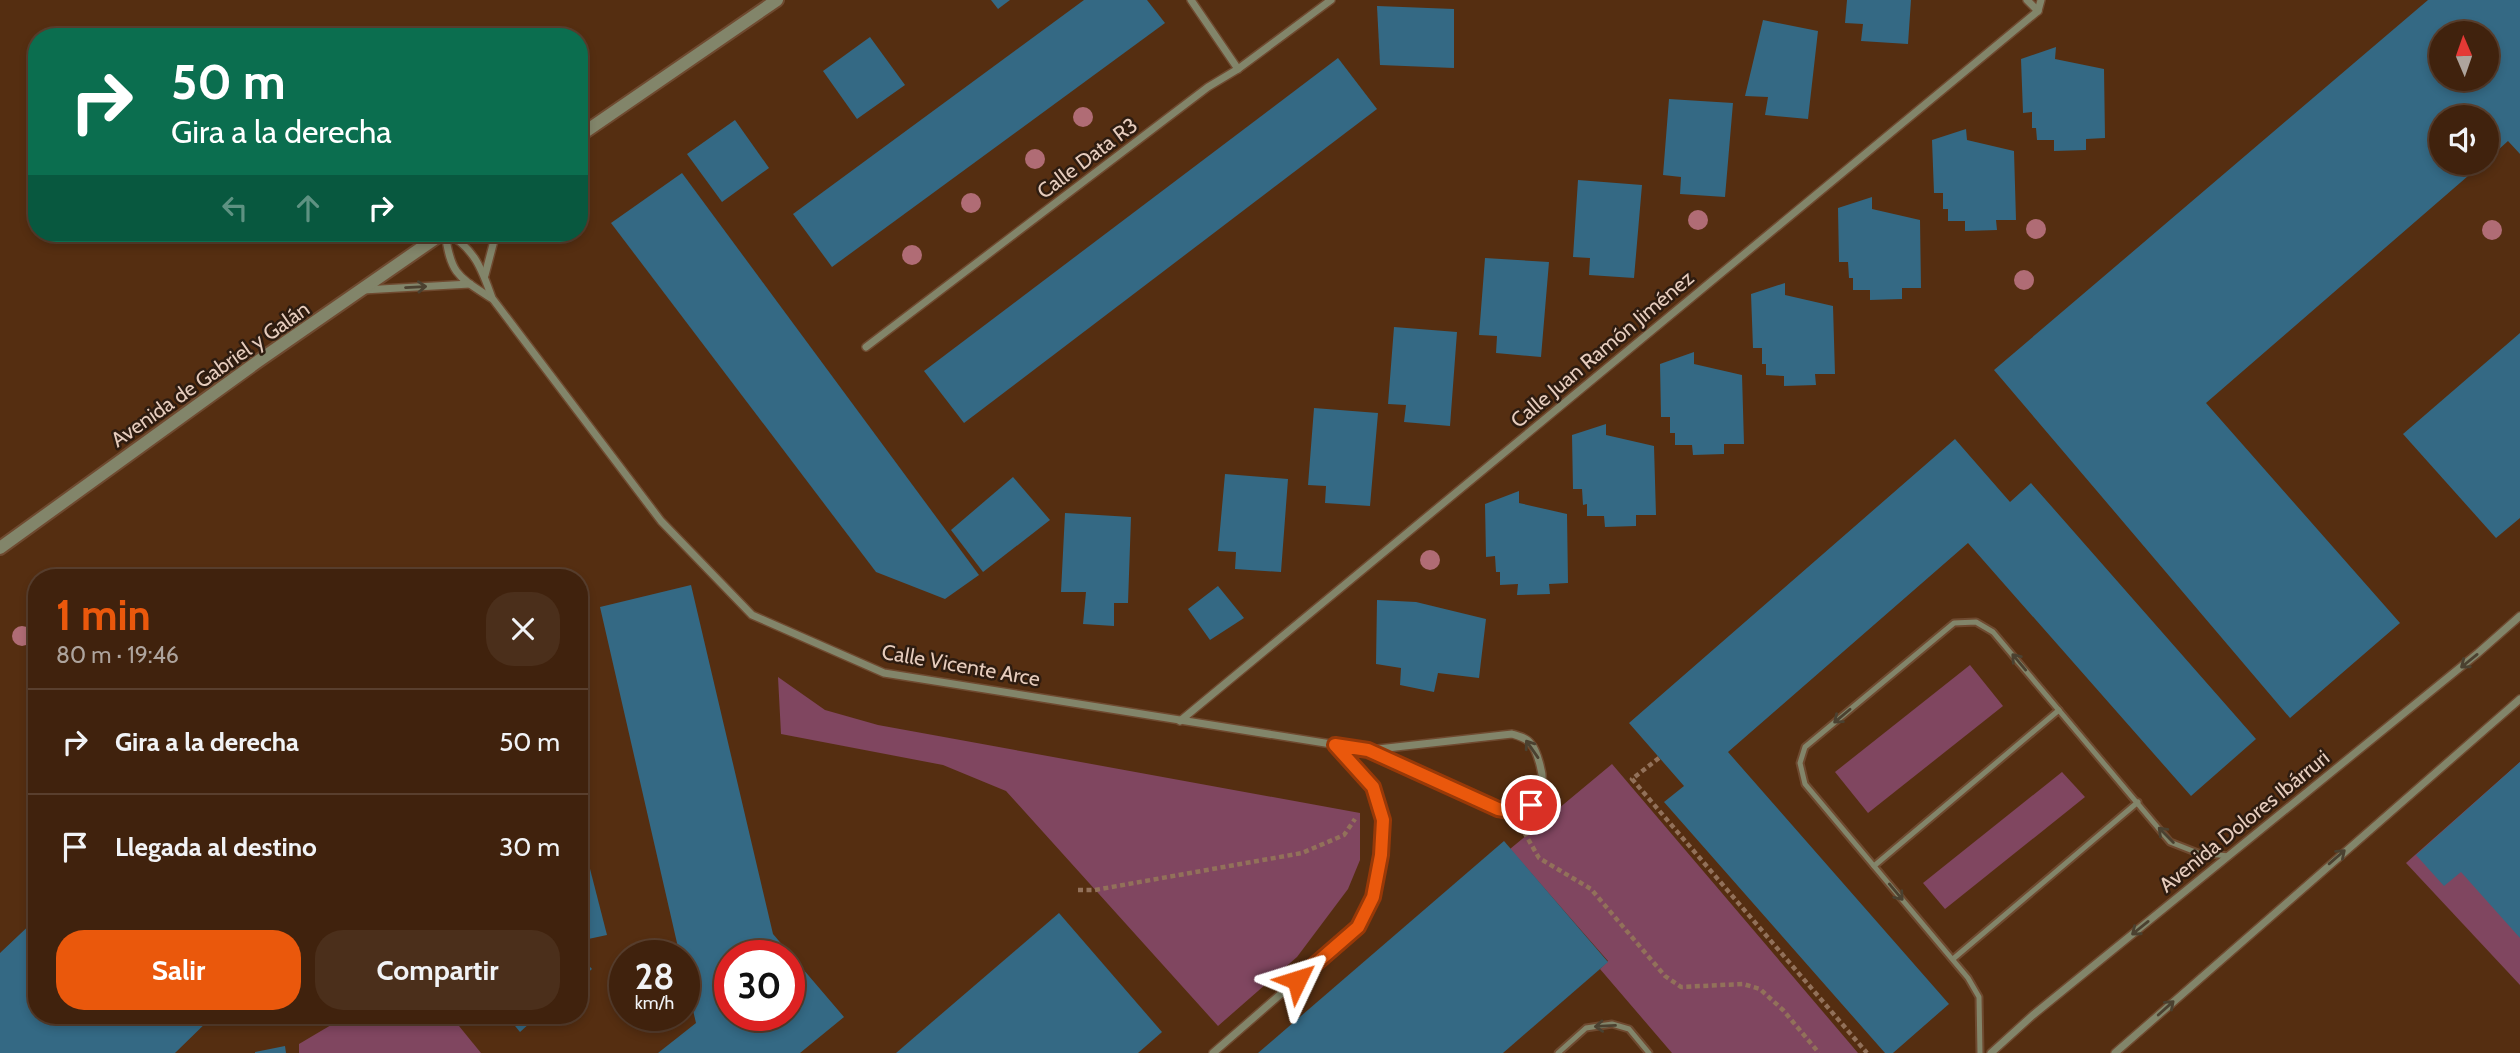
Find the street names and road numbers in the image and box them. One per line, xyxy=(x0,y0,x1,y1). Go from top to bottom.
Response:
street label: Calle Data R3 xyxy=(1032,112,1142,204)
street label: Calle Juan Ramón Jiménez xyxy=(1505,265,1699,433)
street label: Avenida de Gabriel y Galán xyxy=(106,296,314,452)
street label: Calle Vicente Arce xyxy=(880,639,1042,691)
street label: Avenida Dolores Ibárruri xyxy=(2154,745,2334,897)

